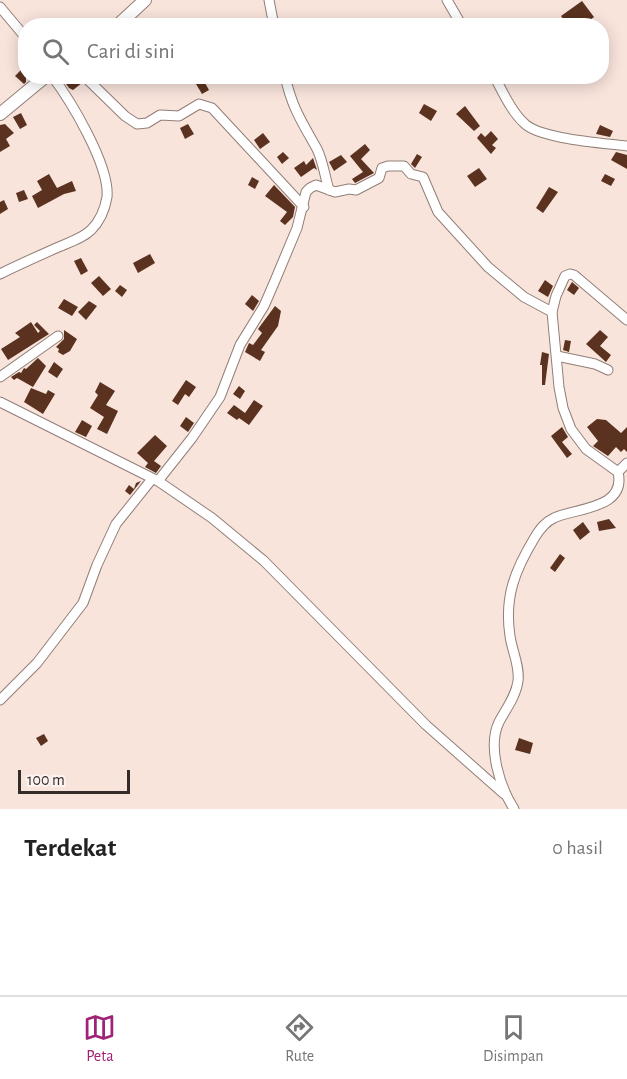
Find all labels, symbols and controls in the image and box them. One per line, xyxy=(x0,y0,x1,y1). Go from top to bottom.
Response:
search box xyxy=(18,18,609,84)
icon: search xyxy=(39,35,72,68)
text: Cari di sini xyxy=(87,40,175,62)
scale bar xyxy=(18,767,130,794)
text: 100 m xyxy=(27,772,65,788)
text: Terdekat xyxy=(24,835,116,861)
text: 0 hasil xyxy=(552,838,603,858)
tab: Peta xyxy=(83,1011,116,1066)
tab: Rute xyxy=(283,1011,316,1066)
tab: Disimpan xyxy=(483,1011,544,1066)

